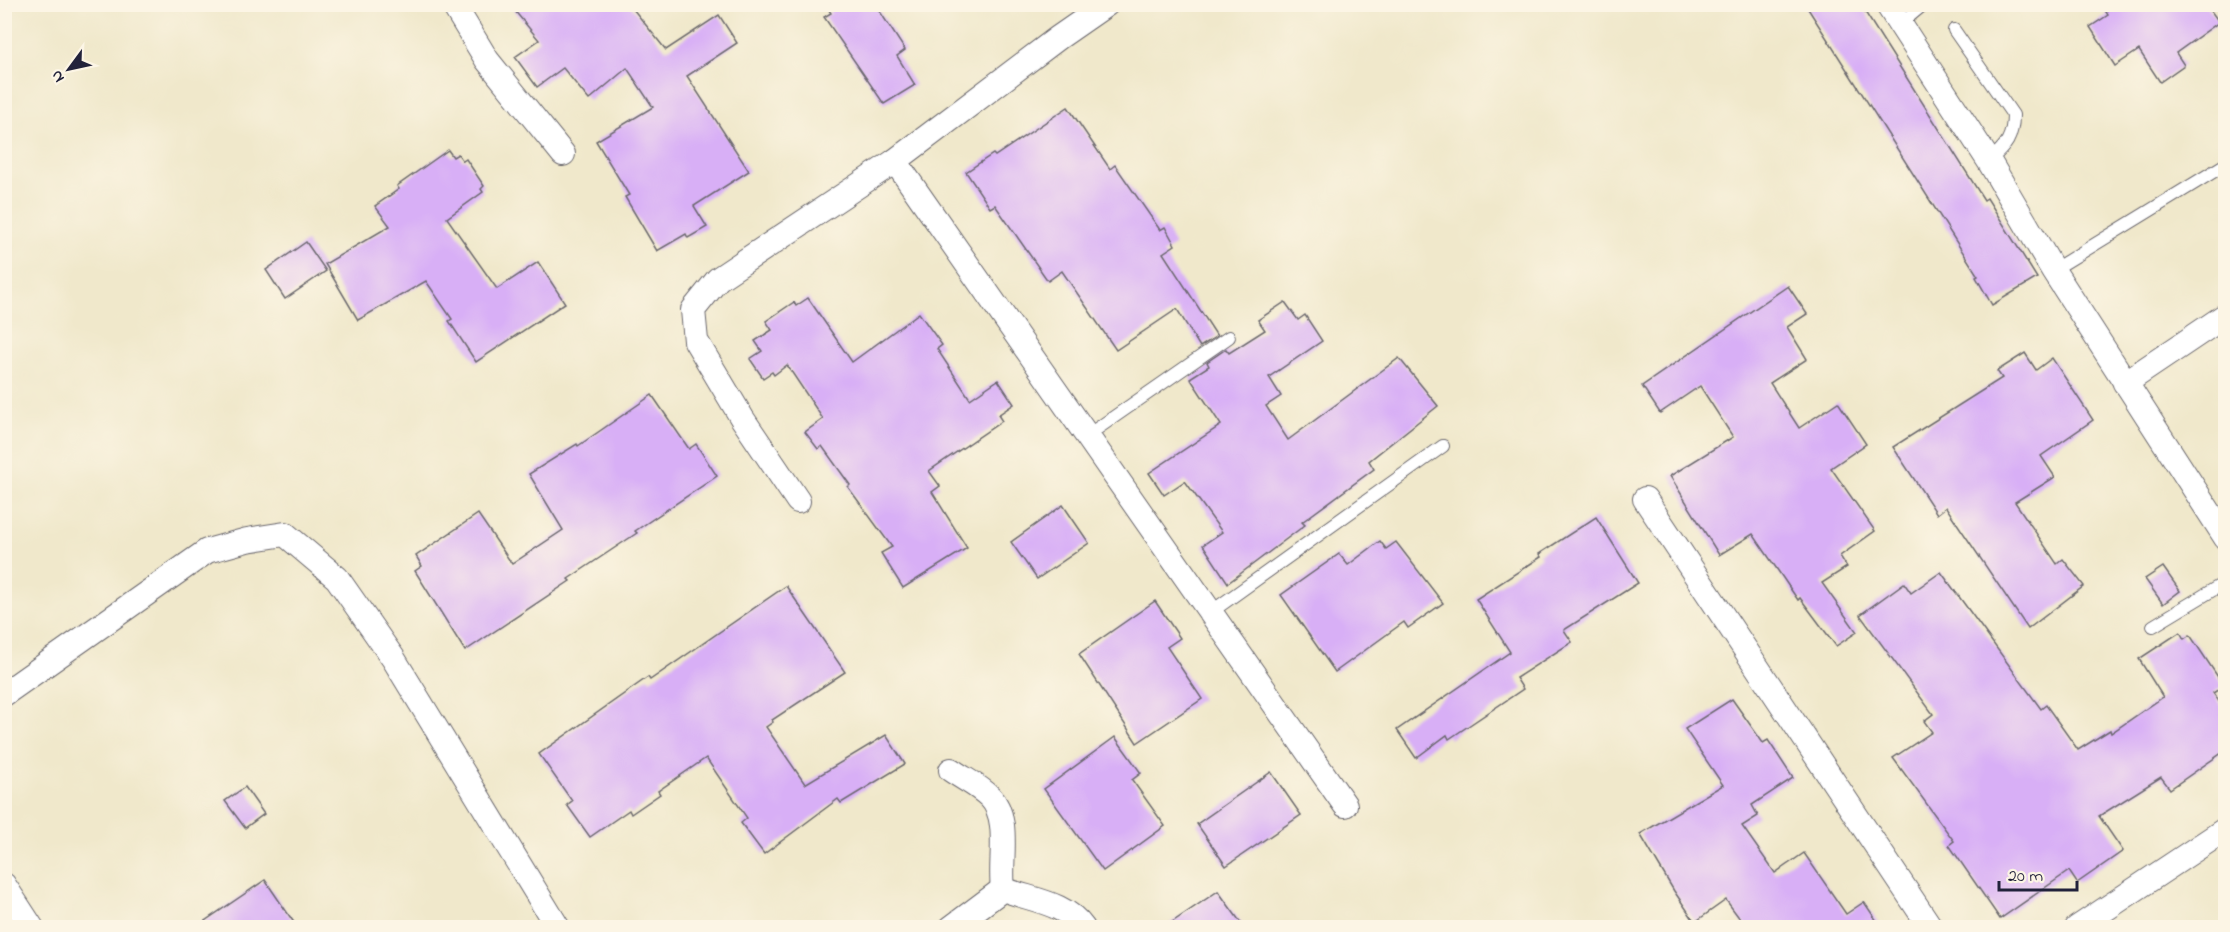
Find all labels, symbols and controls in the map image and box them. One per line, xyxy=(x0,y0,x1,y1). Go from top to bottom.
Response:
north arrow xyxy=(39,39,99,99)
text: N xyxy=(45,65,71,87)
scale bar xyxy=(1999,854,2077,892)
text: 20 m xyxy=(2008,864,2043,890)

